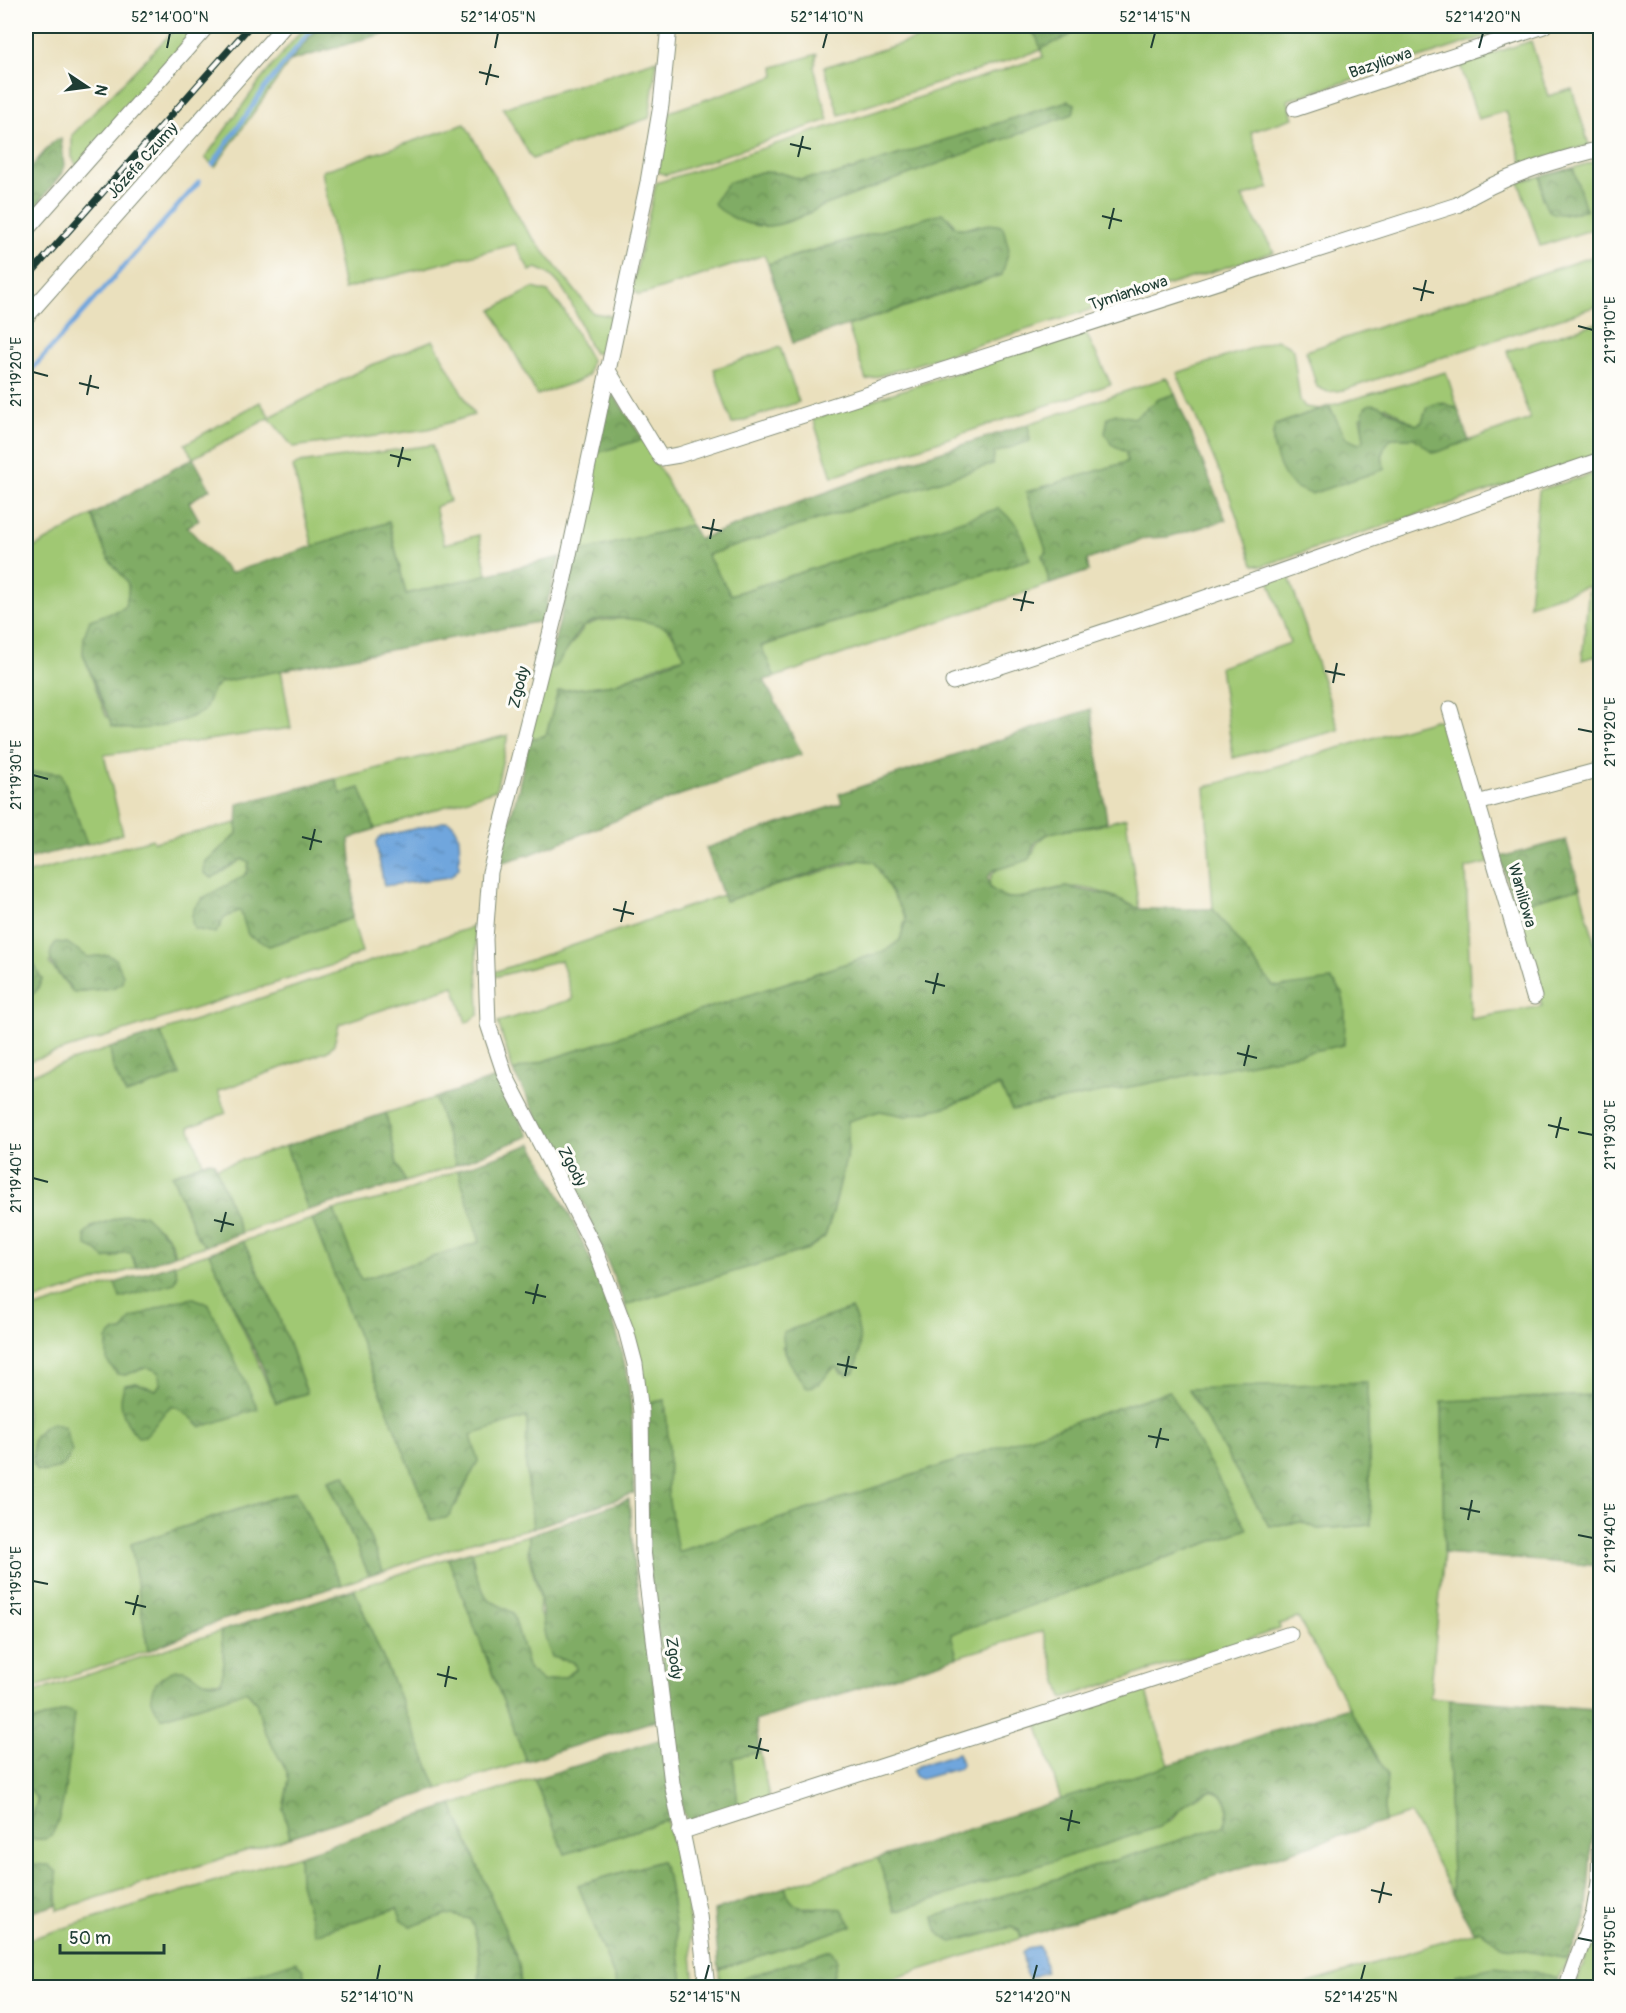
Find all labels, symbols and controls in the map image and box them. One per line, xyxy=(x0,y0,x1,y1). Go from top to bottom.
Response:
text: 52°14'00"N xyxy=(131,8,209,27)
text: 52°14'05"N xyxy=(460,8,536,27)
text: 52°14'10"N xyxy=(791,8,863,27)
text: 52°14'15"N xyxy=(1120,8,1190,27)
text: 52°14'20"N xyxy=(1445,8,1521,27)
street label: Bazyliowa xyxy=(1346,43,1414,83)
north arrow xyxy=(57,57,117,117)
text: N xyxy=(90,83,112,98)
street label: Józefa Czumy xyxy=(103,118,182,203)
street label: Tymiankowa xyxy=(1086,271,1170,315)
text: 21°19'10"E xyxy=(1601,296,1620,364)
text: 21°19'20"E xyxy=(7,337,26,407)
street label: Zgody xyxy=(504,664,534,710)
text: 21°19'20"E xyxy=(1601,697,1620,767)
text: 21°19'30"E xyxy=(7,740,26,810)
street label: Waniliowa xyxy=(1503,861,1541,930)
text: 21°19'30"E xyxy=(1601,1100,1620,1170)
text: 21°19'40"E xyxy=(7,1143,26,1213)
street label: Zgody xyxy=(553,1143,591,1190)
text: 21°19'40"E xyxy=(1601,1503,1620,1573)
text: 21°19'50"E xyxy=(7,1546,26,1616)
street label: Zgody xyxy=(661,1636,687,1681)
text: 21°19'50"E xyxy=(1601,1906,1620,1976)
scale bar xyxy=(60,1917,164,1955)
text: 50 m xyxy=(69,1927,111,1950)
text: 52°14'10"N xyxy=(341,1988,413,2007)
text: 52°14'15"N xyxy=(670,1988,740,2007)
text: 52°14'20"N xyxy=(995,1988,1071,2007)
text: 52°14'25"N xyxy=(1324,1988,1398,2007)

